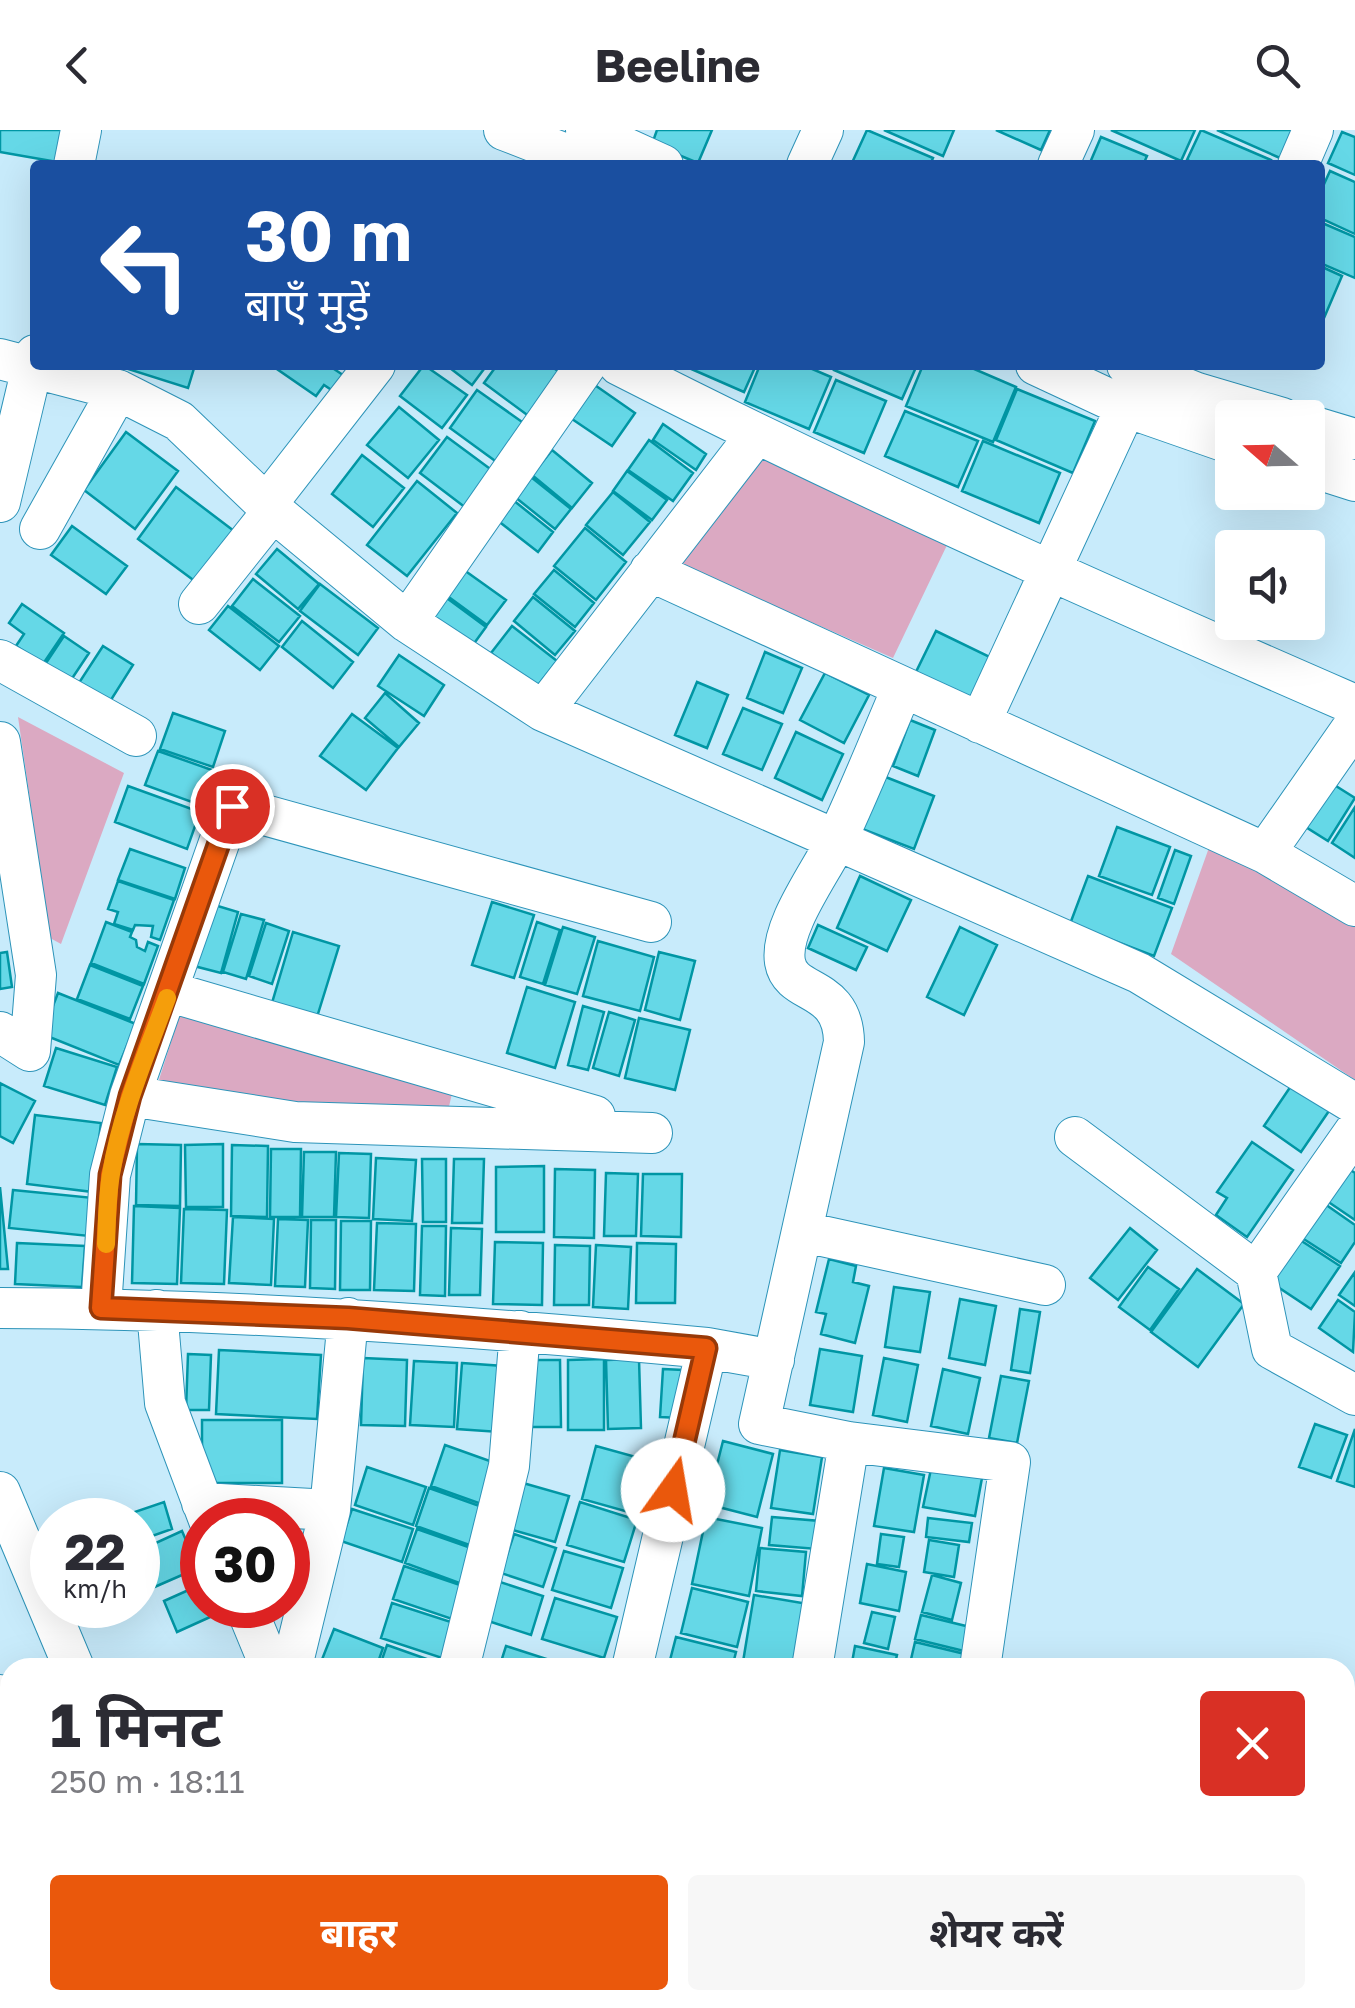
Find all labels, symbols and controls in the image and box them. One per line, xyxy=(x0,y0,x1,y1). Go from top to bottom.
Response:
icon: back xyxy=(50,38,105,93)
text: Beeline xyxy=(594,38,761,92)
icon: search xyxy=(1250,38,1305,93)
text: 30 m xyxy=(245,192,412,276)
icon: left xyxy=(80,200,210,330)
text: बाएँ मुड़ें xyxy=(245,277,369,331)
north arrow xyxy=(1215,400,1325,510)
map controls xyxy=(1215,400,1325,640)
button: sound xyxy=(1215,530,1325,640)
pin xyxy=(190,764,275,849)
icon: arrive xyxy=(205,779,260,834)
position arrow xyxy=(621,1438,725,1542)
speed limit sign: 30 xyxy=(180,1498,310,1628)
text: 22 xyxy=(64,1521,125,1581)
text: km/h xyxy=(63,1573,127,1604)
text: 1 मिनट xyxy=(50,1688,222,1760)
button: close xyxy=(1200,1691,1305,1796)
text: 250 m · 18:11 xyxy=(50,1762,245,1800)
button: बाहर xyxy=(50,1875,668,1990)
button: शेयर करें xyxy=(688,1875,1305,1990)

